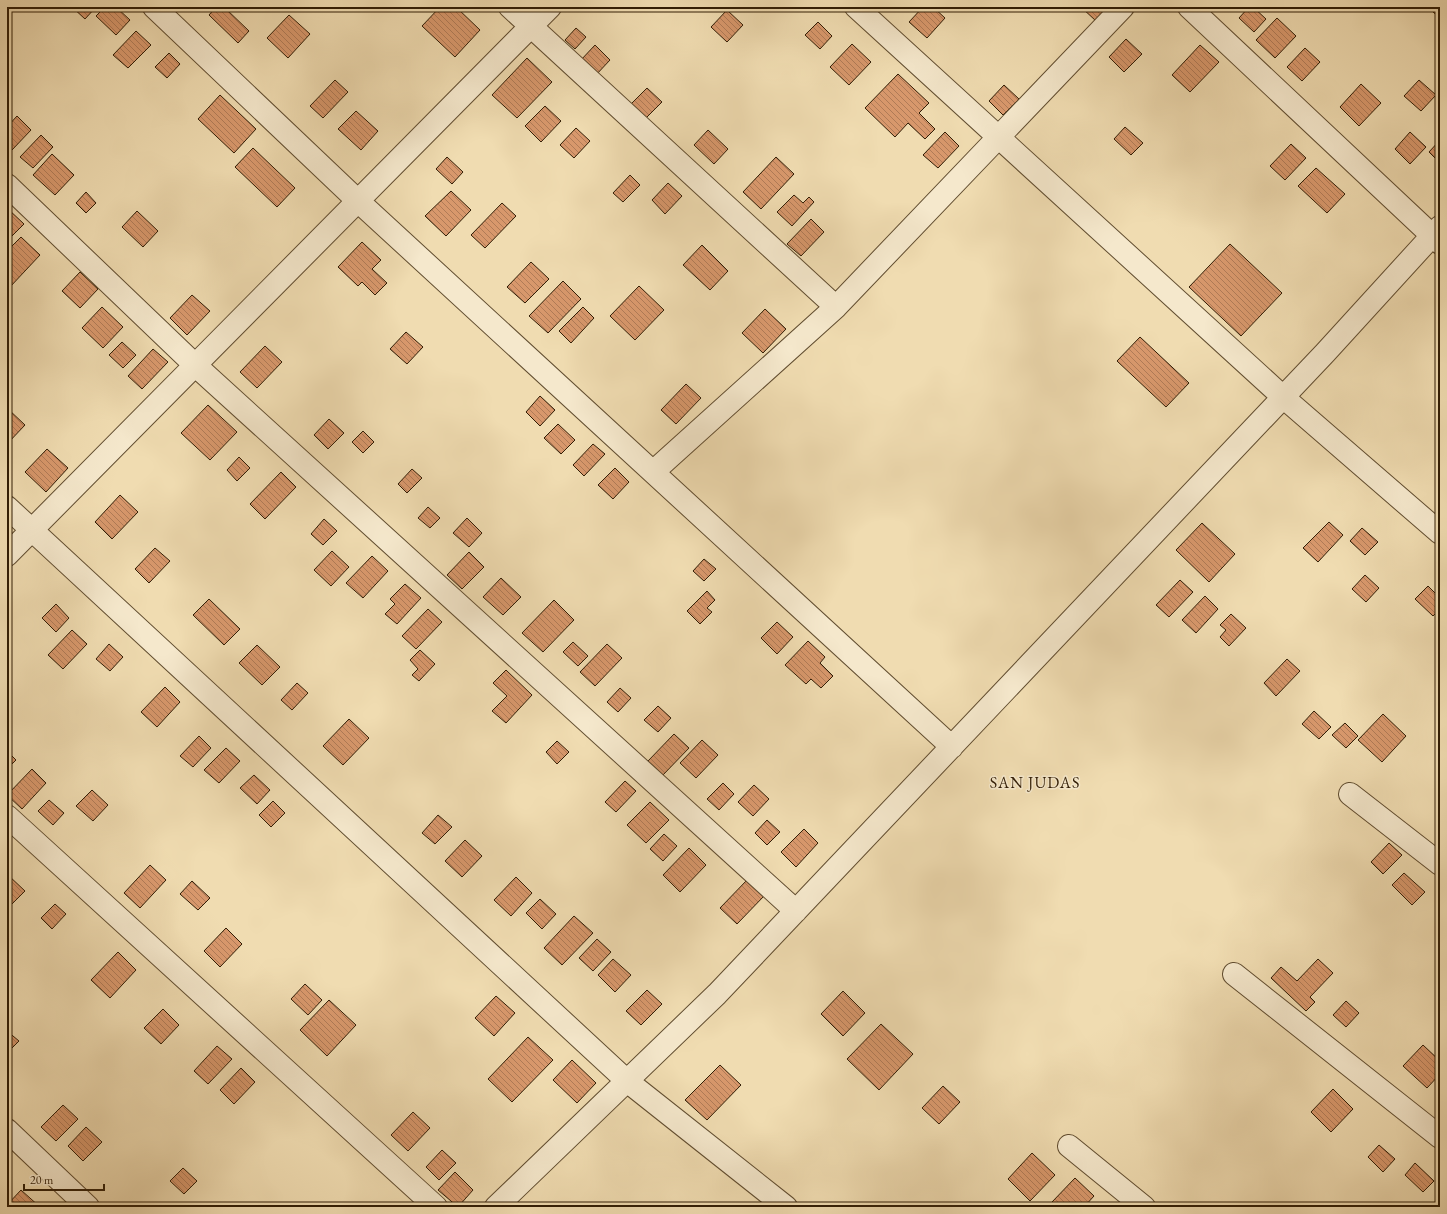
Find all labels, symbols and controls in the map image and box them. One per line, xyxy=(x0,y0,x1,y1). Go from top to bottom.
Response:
district label: SAN JUDAS xyxy=(990,772,1080,793)
scale bar xyxy=(24,1166,104,1192)
text: 20 m xyxy=(30,1172,54,1188)

